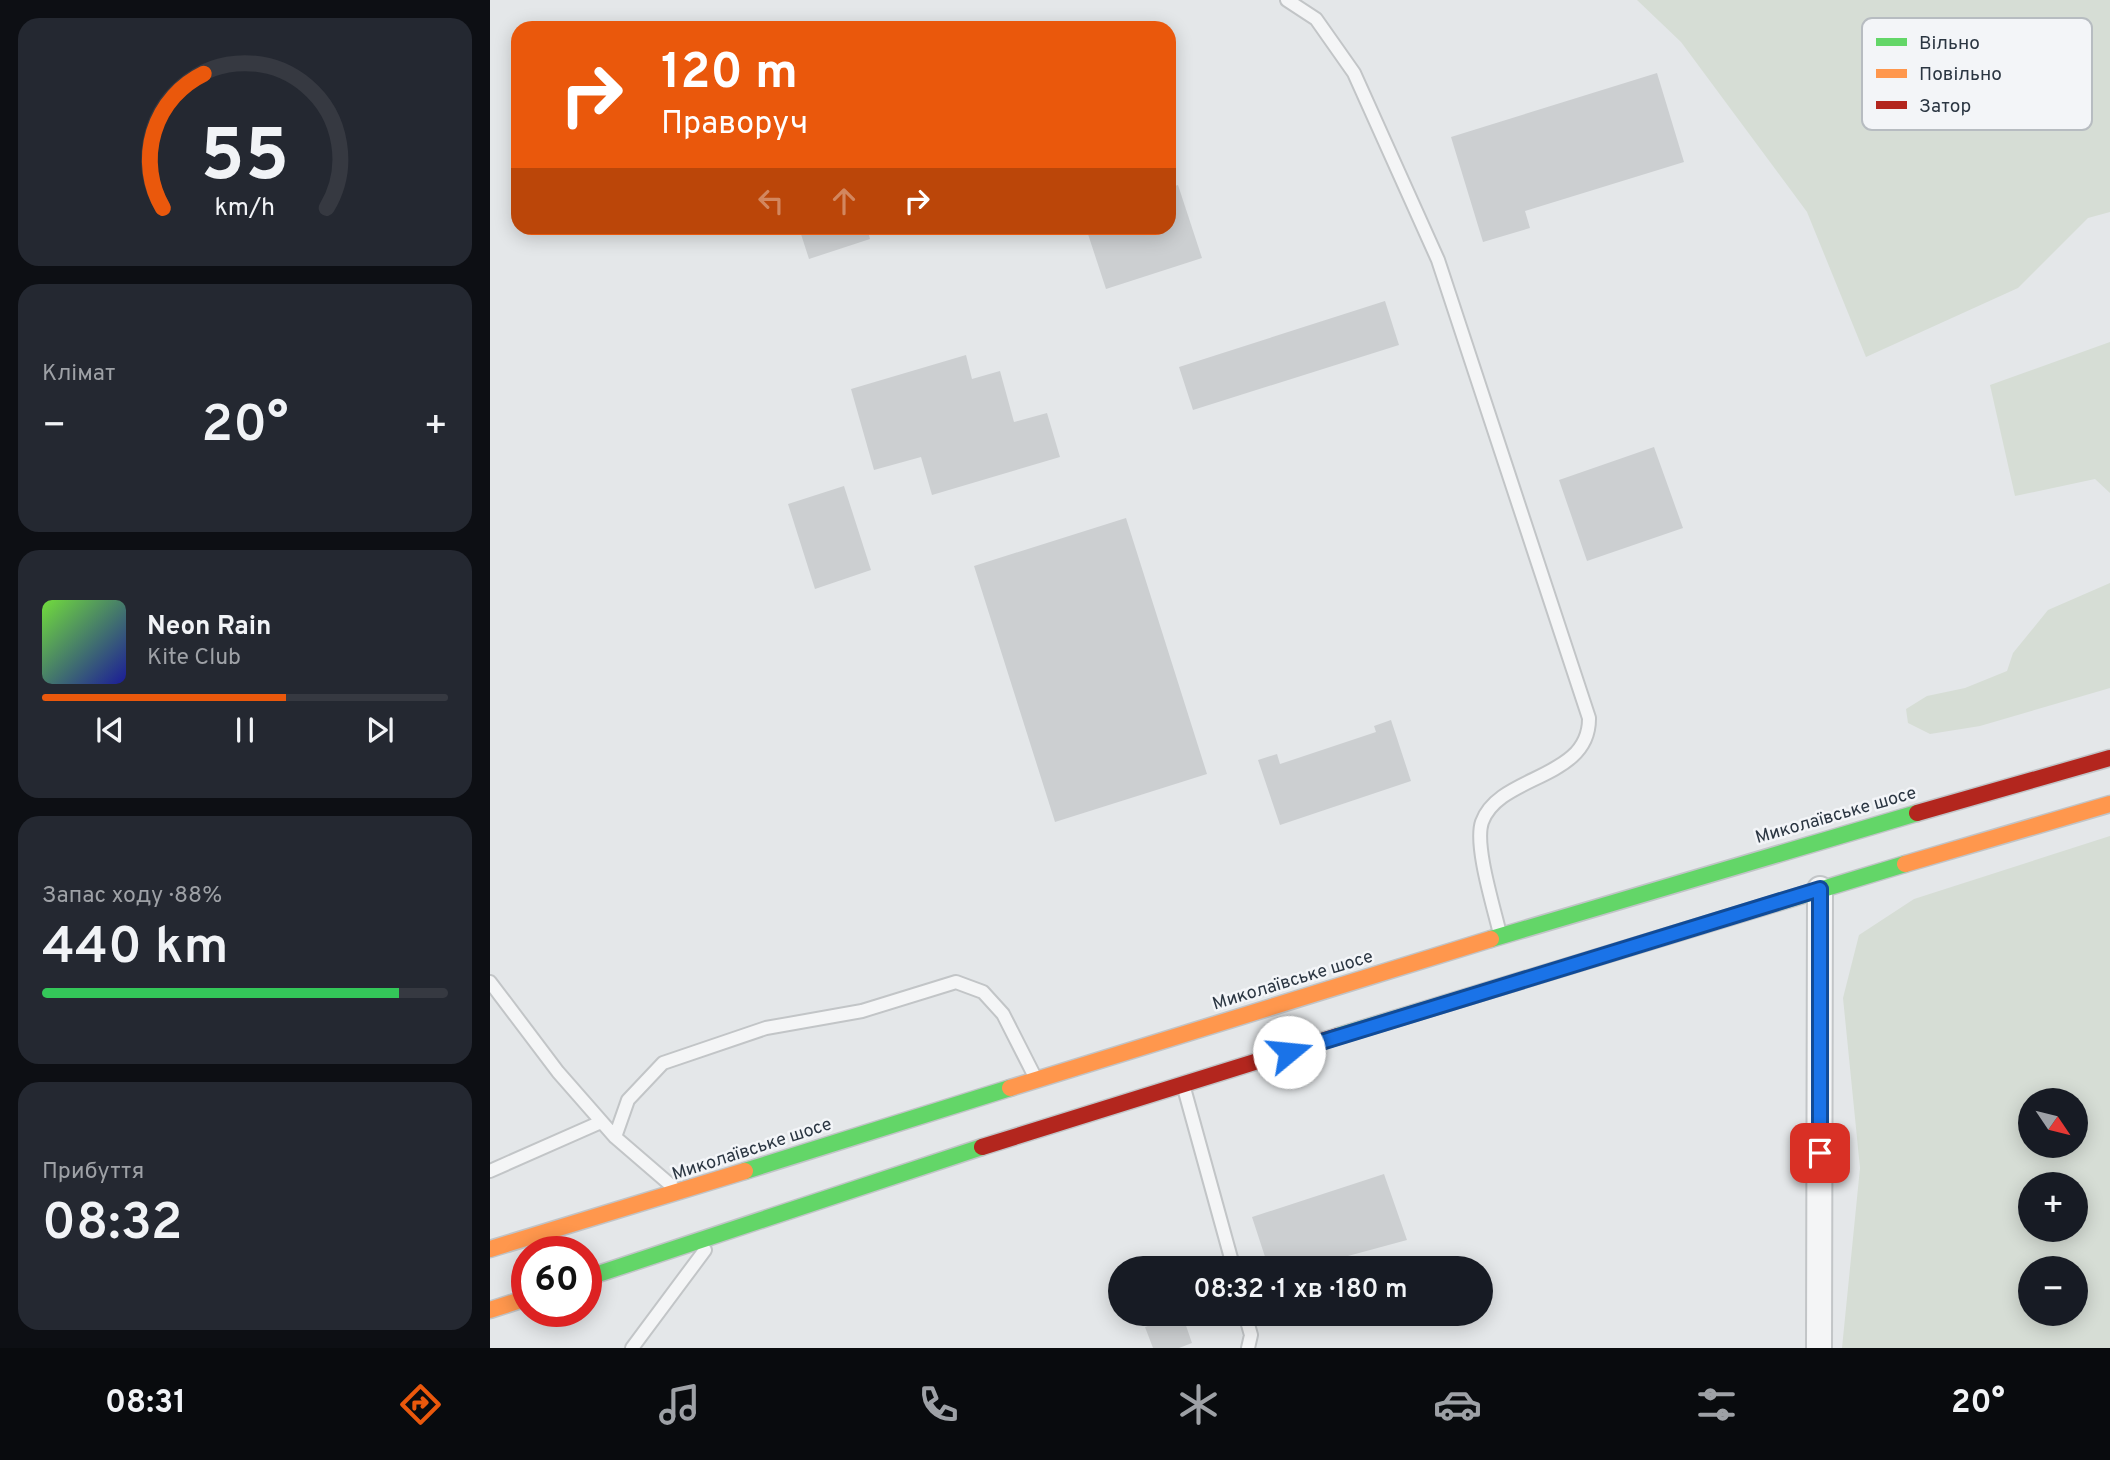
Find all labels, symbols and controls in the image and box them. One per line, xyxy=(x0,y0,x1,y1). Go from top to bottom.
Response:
legend xyxy=(1862,18,2092,130)
text: Вільно xyxy=(1919,32,1980,56)
text: 120 m xyxy=(661,44,798,106)
icon: right xyxy=(546,49,637,140)
text: Повільно xyxy=(1919,63,2002,87)
text: Затор xyxy=(1919,95,1971,119)
text: Праворуч xyxy=(661,105,808,145)
text: 55 xyxy=(201,114,289,206)
icon: left xyxy=(752,182,790,220)
icon: ahead xyxy=(825,182,863,220)
icon: right xyxy=(898,182,936,220)
text: km/h xyxy=(215,193,275,225)
text: Клімат xyxy=(42,360,115,389)
text: 20° xyxy=(201,394,289,460)
text: − xyxy=(42,403,67,452)
text: + xyxy=(423,403,448,452)
text: Neon Rain xyxy=(147,611,272,644)
text: Kite Club xyxy=(147,644,241,673)
icon: previous xyxy=(91,711,129,749)
icon: pause xyxy=(226,711,264,749)
icon: next xyxy=(361,711,399,749)
street label: Миколаївське шосе xyxy=(1753,782,1919,850)
text: Запас ходу · 88% xyxy=(42,882,222,911)
text: 440 km xyxy=(42,916,229,982)
street label: Миколаївське шосе xyxy=(1210,946,1376,1016)
position arrow xyxy=(1252,1015,1326,1089)
north arrow xyxy=(2018,1088,2088,1158)
map controls xyxy=(2018,1088,2088,1326)
street label: Миколаївське шосе xyxy=(669,1113,835,1187)
pin xyxy=(1790,1123,1850,1183)
icon: arrive xyxy=(1801,1134,1839,1172)
text: Прибуття xyxy=(42,1158,144,1187)
button: + xyxy=(2018,1172,2088,1242)
text: 08:32 xyxy=(42,1192,183,1258)
speed limit sign: 60 xyxy=(511,1236,602,1327)
button: − xyxy=(2018,1256,2088,1326)
text: 08:32 · 1 хв · 180 m xyxy=(1194,1274,1407,1307)
icon: directions xyxy=(396,1380,445,1429)
icon: music xyxy=(655,1380,704,1429)
icon: phone xyxy=(914,1380,963,1429)
icon: climate xyxy=(1174,1380,1223,1429)
icon: car xyxy=(1433,1380,1482,1429)
icon: filters xyxy=(1692,1380,1741,1429)
text: 08:31 xyxy=(105,1384,186,1424)
text: 20° xyxy=(1951,1384,2005,1424)

